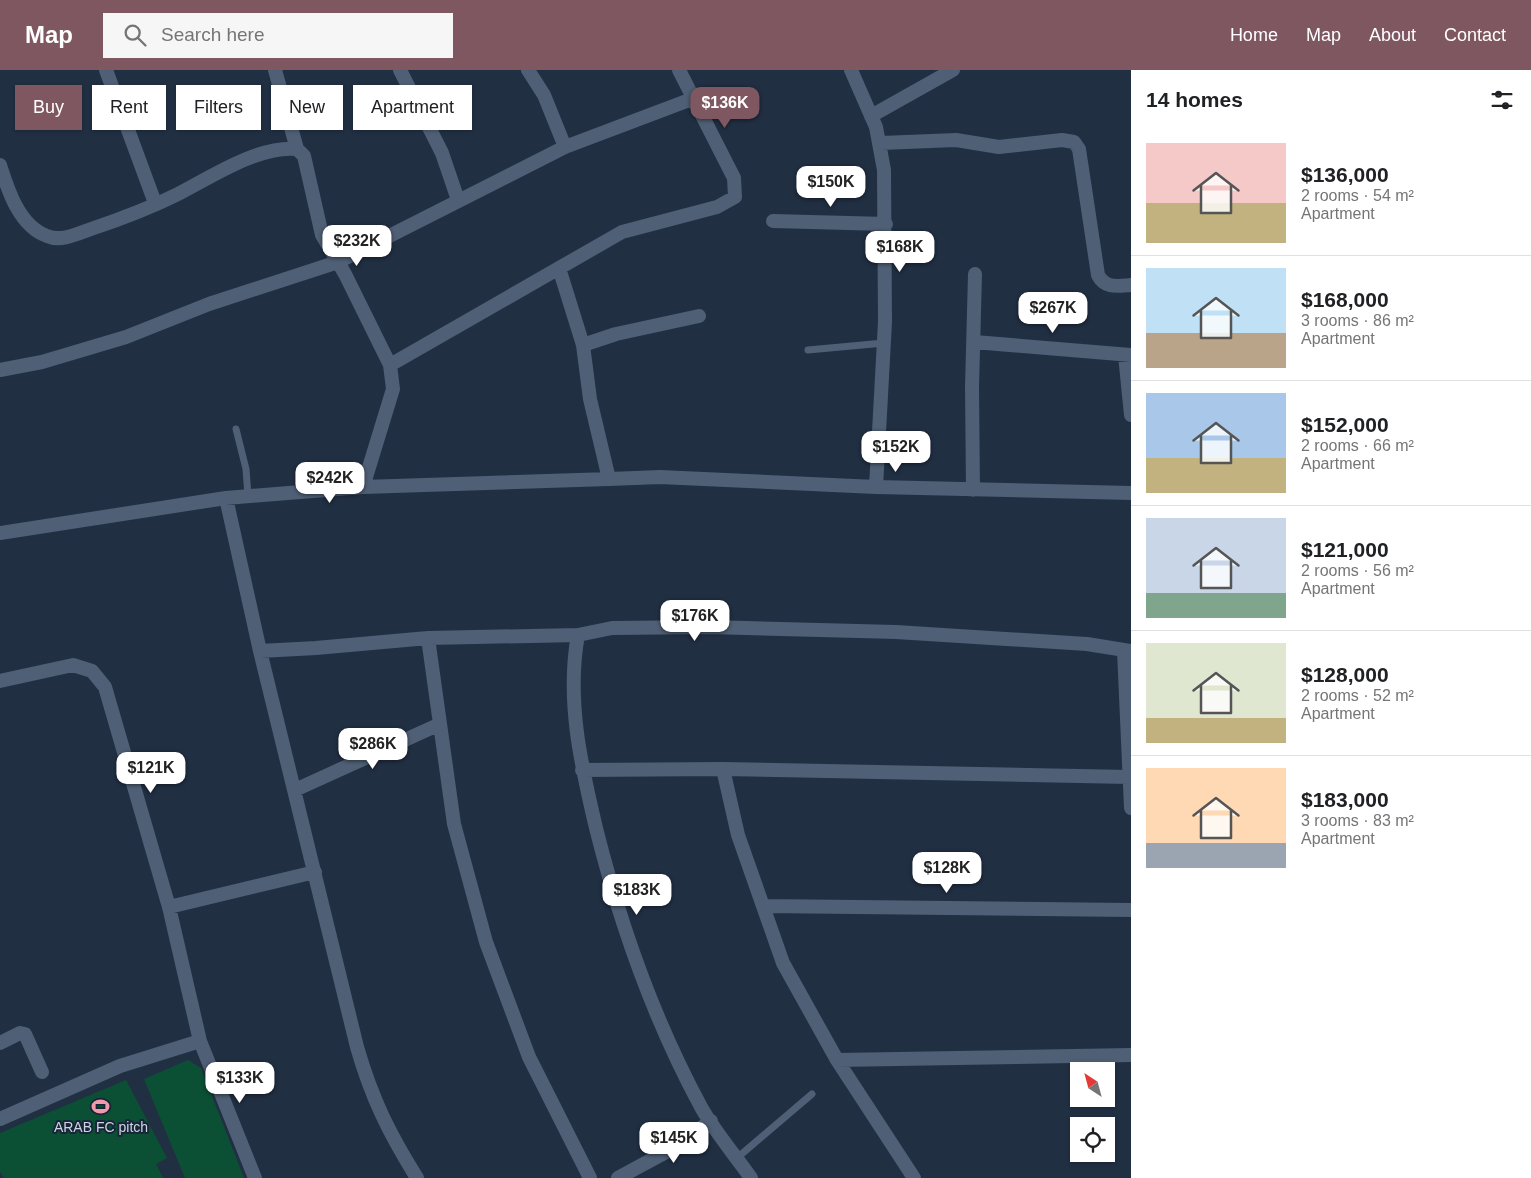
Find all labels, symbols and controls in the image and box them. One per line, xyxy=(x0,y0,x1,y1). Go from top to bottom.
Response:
search box xyxy=(103,13,453,58)
text: Map xyxy=(25,21,73,48)
icon: search xyxy=(121,21,149,49)
text: Search here xyxy=(161,24,265,45)
text: Home xyxy=(1230,25,1278,45)
text: Map xyxy=(1306,25,1341,45)
text: About xyxy=(1369,25,1416,45)
text: Contact xyxy=(1444,25,1506,45)
chip: Buy xyxy=(15,85,82,130)
chip: Rent xyxy=(92,85,166,130)
chip: Filters xyxy=(176,85,261,130)
chip: New xyxy=(271,85,343,130)
chip: Apartment xyxy=(353,85,472,130)
icon: filters xyxy=(1488,86,1516,114)
pin: $136K xyxy=(690,87,760,129)
text: 14 homes xyxy=(1146,88,1243,111)
text: $136K xyxy=(701,94,749,111)
icon: home xyxy=(1186,163,1246,223)
text: $136,000 xyxy=(1301,163,1389,186)
pin: $150K xyxy=(796,166,866,208)
text: $150K xyxy=(807,173,855,190)
text: 2 rooms · 54 m² xyxy=(1301,187,1414,204)
text: Apartment xyxy=(1301,205,1375,222)
pin: $232K xyxy=(322,224,392,267)
pin: $168K xyxy=(865,230,935,273)
text: $232K xyxy=(333,232,381,249)
text: $168K xyxy=(876,238,924,255)
icon: home xyxy=(1186,288,1246,348)
text: $168,000 xyxy=(1301,288,1389,311)
pin: $267K xyxy=(1018,292,1088,334)
text: $267K xyxy=(1029,299,1077,316)
text: 3 rooms · 86 m² xyxy=(1301,312,1414,329)
text: Apartment xyxy=(1301,330,1375,347)
icon: home xyxy=(1186,413,1246,473)
text: $152,000 xyxy=(1301,413,1389,436)
pin: $152K xyxy=(861,430,931,473)
text: 2 rooms · 66 m² xyxy=(1301,437,1414,454)
text: $152K xyxy=(872,438,920,455)
text: Apartment xyxy=(1301,455,1375,472)
pin: $242K xyxy=(295,462,365,504)
text: $242K xyxy=(306,469,354,486)
icon: home xyxy=(1186,538,1246,598)
text: $121,000 xyxy=(1301,538,1389,561)
text: 2 rooms · 56 m² xyxy=(1301,562,1414,579)
text: Apartment xyxy=(1301,580,1375,597)
pin: $176K xyxy=(660,600,730,642)
text: $176K xyxy=(671,607,719,624)
icon: home xyxy=(1186,663,1246,723)
text: $128,000 xyxy=(1301,663,1389,686)
text: 2 rooms · 52 m² xyxy=(1301,687,1414,704)
text: Apartment xyxy=(1301,705,1375,722)
pin: $286K xyxy=(338,728,408,770)
text: $286K xyxy=(349,735,397,752)
pin: $121K xyxy=(116,752,186,794)
text: $121K xyxy=(127,759,175,776)
icon: home xyxy=(1186,788,1246,848)
text: $183,000 xyxy=(1301,788,1389,811)
text: 3 rooms · 83 m² xyxy=(1301,812,1414,829)
text: Apartment xyxy=(1301,830,1375,847)
pin: $128K xyxy=(912,852,982,894)
text: $128K xyxy=(923,859,971,876)
pin: $183K xyxy=(602,874,672,916)
text: $183K xyxy=(613,881,661,898)
pin: $133K xyxy=(205,1062,275,1104)
north arrow xyxy=(1070,1062,1115,1108)
map controls xyxy=(1070,1062,1115,1162)
text: $133K xyxy=(216,1069,264,1086)
sports icon: ARAB FC pitch xyxy=(91,1097,111,1117)
button: locate xyxy=(1070,1117,1115,1162)
place label: ARAB FC pitch xyxy=(54,1119,148,1135)
pin: $145K xyxy=(639,1122,709,1164)
text: $145K xyxy=(650,1129,698,1146)

